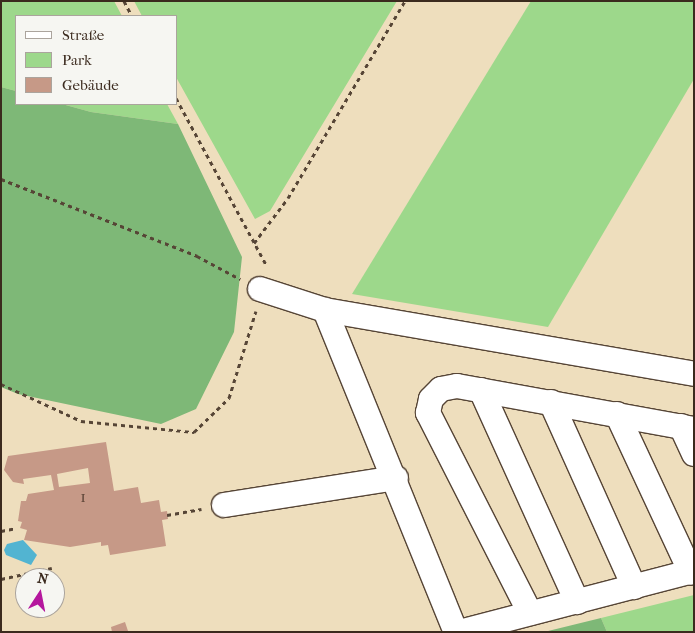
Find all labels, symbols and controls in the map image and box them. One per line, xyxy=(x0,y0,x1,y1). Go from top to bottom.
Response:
legend xyxy=(15,15,178,105)
text: Straße xyxy=(62,26,104,44)
text: Park xyxy=(62,51,92,69)
text: Gebäude xyxy=(62,76,119,94)
house number: 1 xyxy=(80,487,86,507)
north arrow xyxy=(15,568,65,618)
text: N xyxy=(36,569,50,588)

